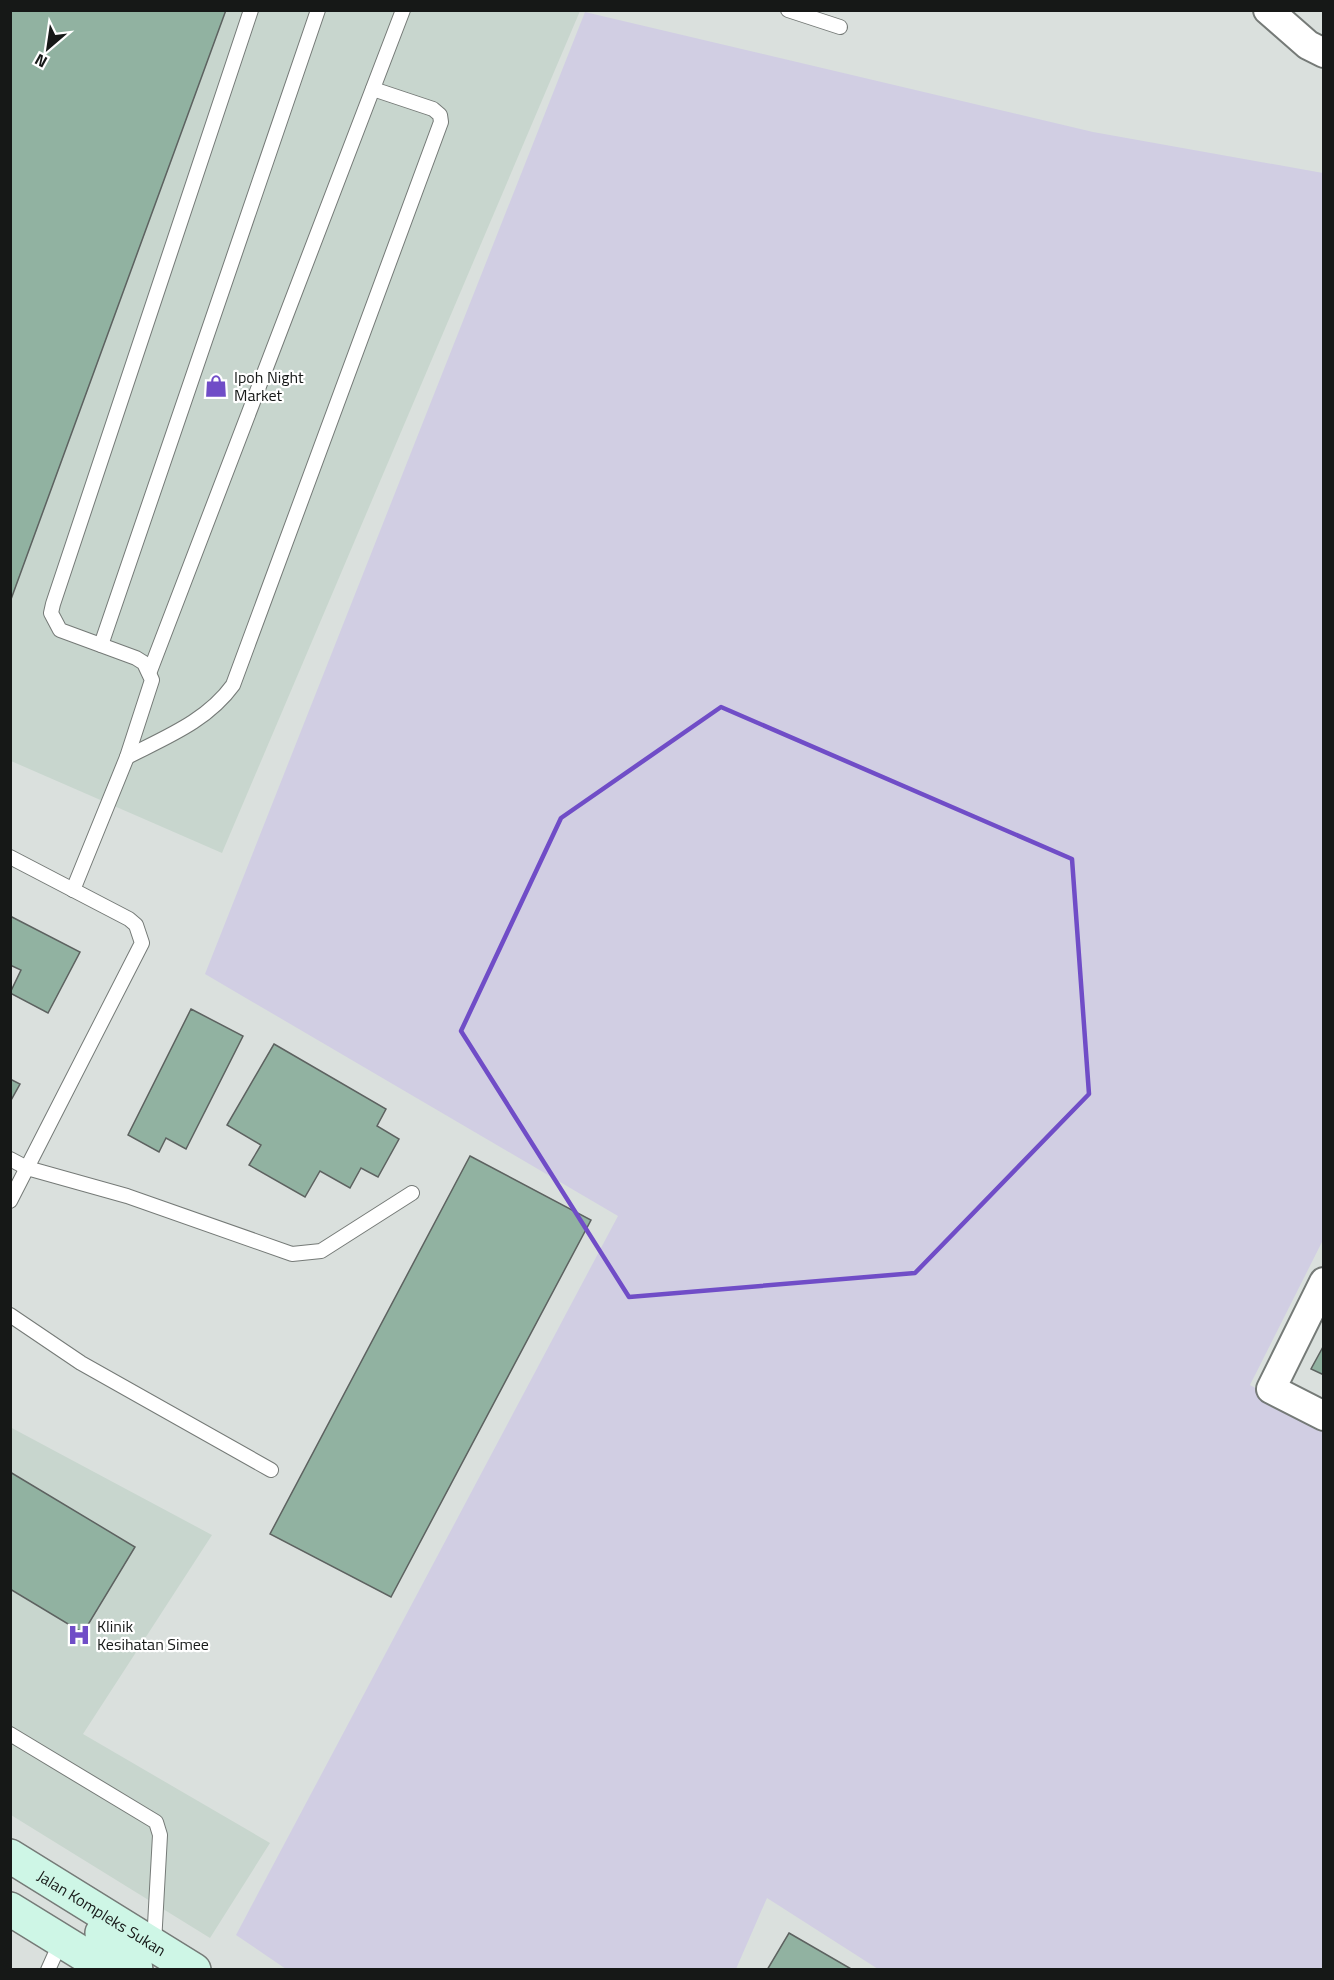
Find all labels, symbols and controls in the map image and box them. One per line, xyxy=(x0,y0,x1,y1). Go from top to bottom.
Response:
north arrow xyxy=(18,18,78,78)
text: N xyxy=(30,48,51,74)
place label: Ipoh Night Market xyxy=(234,365,304,407)
shop icon: Ipoh Night Market xyxy=(203,373,229,399)
place label: Klinik Kesihatan Simee xyxy=(97,1614,209,1656)
hospital icon: Klinik Kesihatan Simee xyxy=(66,1622,92,1648)
street label: Jalan Kompleks Sukan xyxy=(33,1864,171,1962)

